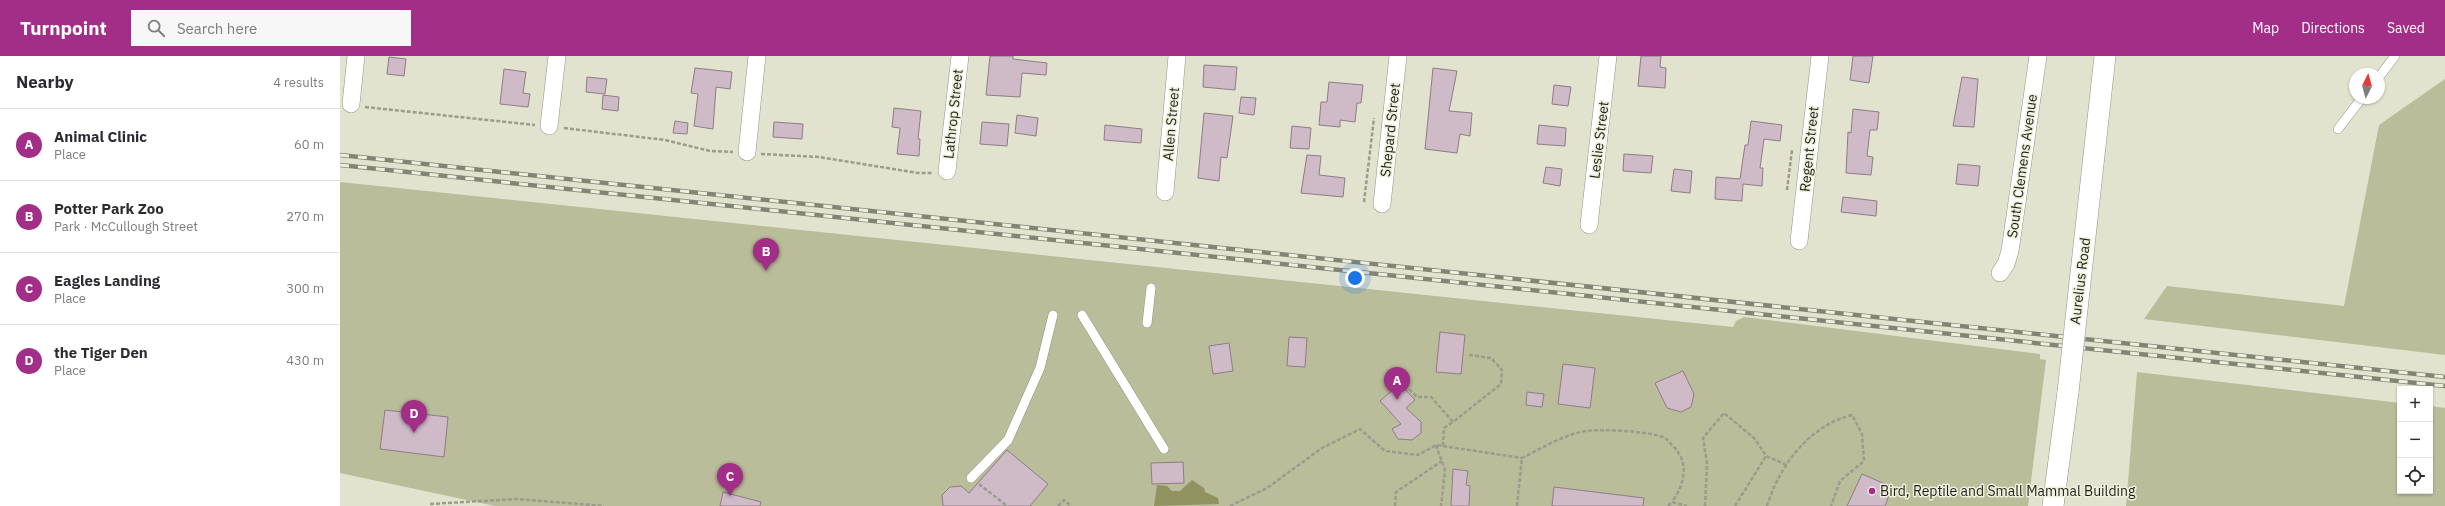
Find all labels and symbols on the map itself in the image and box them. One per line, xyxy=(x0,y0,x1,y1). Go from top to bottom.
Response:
street label: Lathrop Street xyxy=(939,68,967,160)
north arrow xyxy=(2349,68,2385,104)
street label: Shepard Street xyxy=(1376,82,1404,178)
street label: Allen Street xyxy=(1159,86,1183,162)
street label: South Clemens Avenue xyxy=(2003,93,2041,239)
street label: Leslie Street xyxy=(1585,100,1613,180)
street label: Regent Street xyxy=(1796,105,1822,193)
street label: Aurelius Road xyxy=(2066,237,2094,325)
pin: B xyxy=(753,238,779,271)
your location xyxy=(1345,268,1365,288)
pin: A xyxy=(1384,367,1410,400)
pin: D xyxy=(401,400,427,433)
pin: C xyxy=(717,463,743,496)
place label: Bird, Reptile and Small Mammal Building xyxy=(1880,482,2136,500)
marker: Bird, Reptile and Small Mammal Building xyxy=(1867,486,1877,496)

